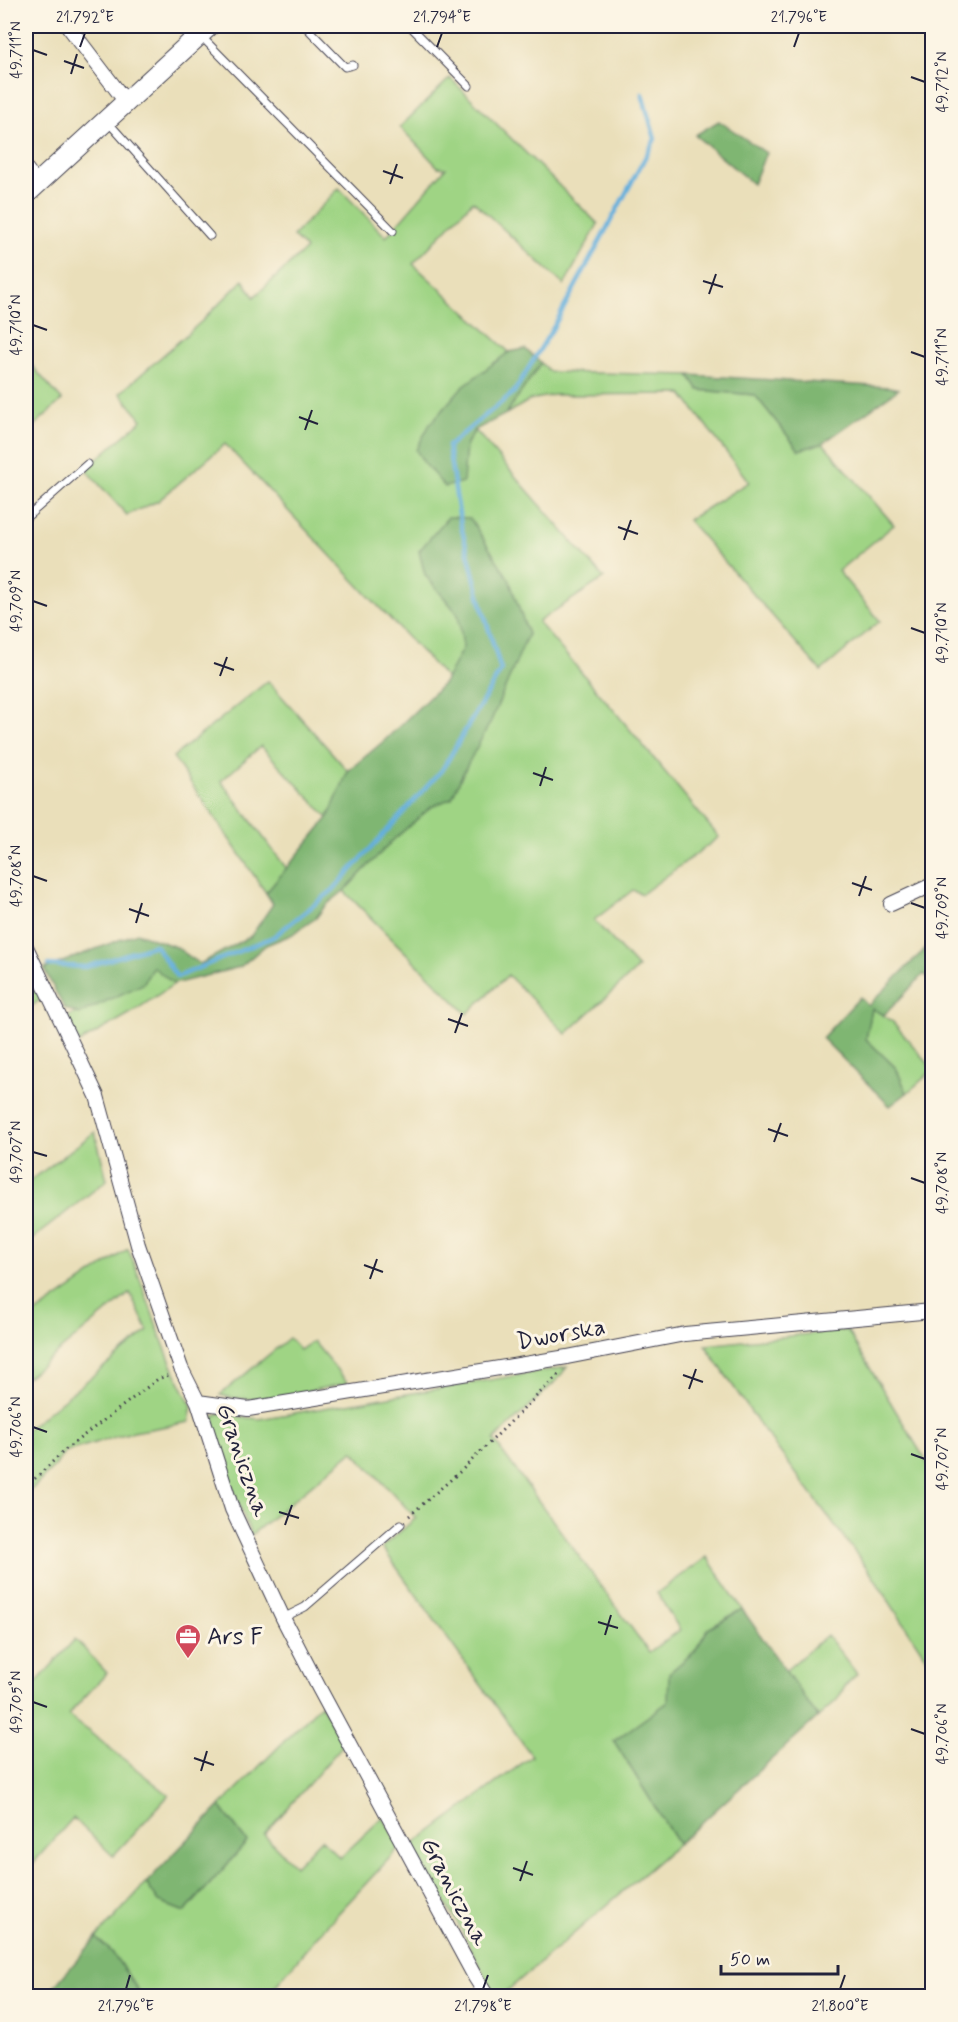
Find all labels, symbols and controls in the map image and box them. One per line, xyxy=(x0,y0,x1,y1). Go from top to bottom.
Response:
text: 21.792°E xyxy=(56,8,114,28)
text: 21.794°E xyxy=(413,8,471,28)
text: 21.796°E xyxy=(771,8,827,28)
text: 49.711°N xyxy=(7,21,27,79)
text: 49.712°N xyxy=(933,52,953,112)
text: 49.710°N xyxy=(7,295,27,355)
text: 49.711°N xyxy=(933,328,953,386)
text: 49.709°N xyxy=(7,570,27,632)
text: 49.710°N xyxy=(933,603,953,663)
text: 49.708°N xyxy=(7,845,27,907)
text: 49.709°N xyxy=(933,877,953,939)
text: 49.707°N xyxy=(7,1121,27,1183)
text: 49.708°N xyxy=(933,1152,953,1214)
street label: Dworska xyxy=(514,1312,608,1358)
text: 49.706°N xyxy=(7,1396,27,1458)
street label: Graniczna xyxy=(208,1399,276,1521)
text: 49.707°N xyxy=(933,1428,953,1490)
office icon: Ars F xyxy=(173,1622,203,1660)
place label: Ars F xyxy=(207,1622,263,1653)
text: 49.705°N xyxy=(7,1671,27,1733)
text: 49.706°N xyxy=(933,1703,953,1765)
street label: Graniczna xyxy=(413,1833,496,1952)
scale bar xyxy=(721,1938,838,1976)
text: 50 m xyxy=(730,1948,770,1972)
text: 21.796°E xyxy=(98,1997,154,2017)
text: 21.798°E xyxy=(454,1997,512,2017)
text: 21.800°E xyxy=(811,1997,869,2017)

